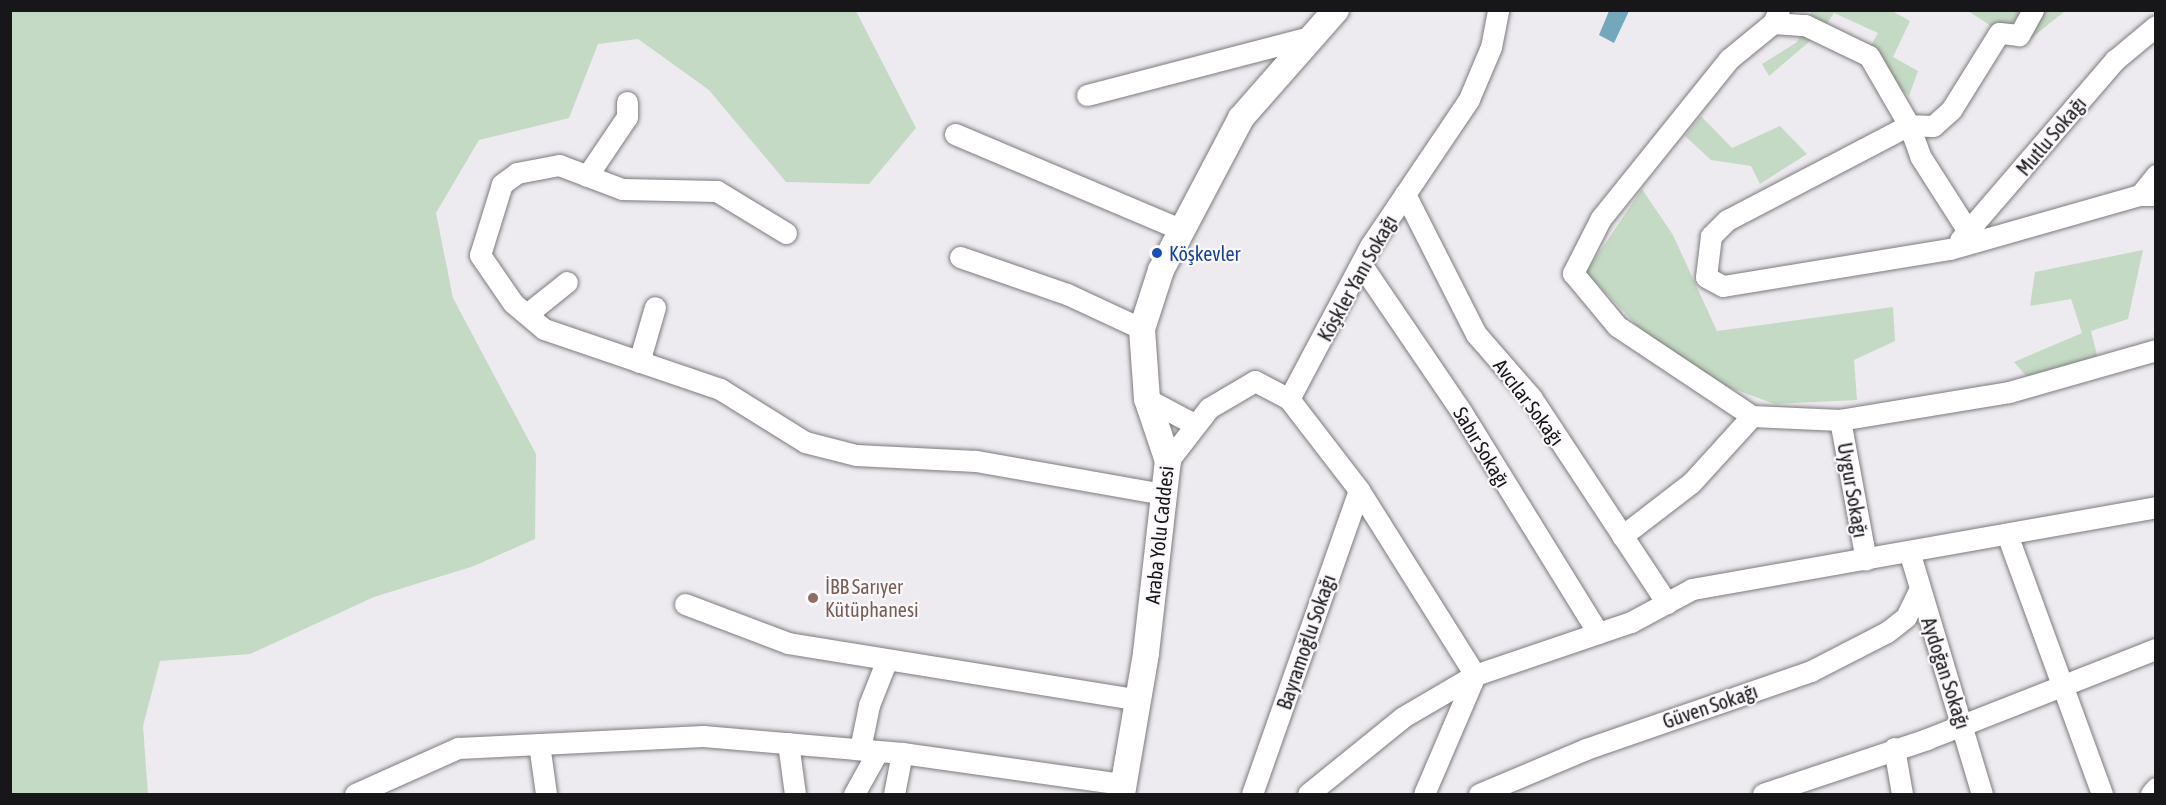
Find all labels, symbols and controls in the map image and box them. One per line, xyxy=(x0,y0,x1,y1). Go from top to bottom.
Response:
street label: Mutlu Sokağı xyxy=(2011,92,2091,180)
street label: Köşkler Yanı Sokağı xyxy=(1312,211,1402,345)
place label: Köşkevler xyxy=(1169,241,1240,265)
marker: Köşkevler xyxy=(1150,246,1164,260)
street label: Avcılar Sokağı xyxy=(1489,354,1569,450)
street label: Sabır Sokağı xyxy=(1449,402,1515,492)
street label: Uygur Sokağı xyxy=(1833,441,1873,539)
street label: Araba Yolu Caddesi xyxy=(1140,465,1178,605)
street label: Bayramoğlu Sokağı xyxy=(1272,571,1340,713)
place label: İBB Sarıyer Kütüphanesi xyxy=(825,574,919,621)
marker: İBB Sarıyer Kütüphanesi xyxy=(806,591,820,605)
street label: Aydoğan Sokağı xyxy=(1917,614,1975,732)
street label: Güven Sokağı xyxy=(1659,679,1761,733)

